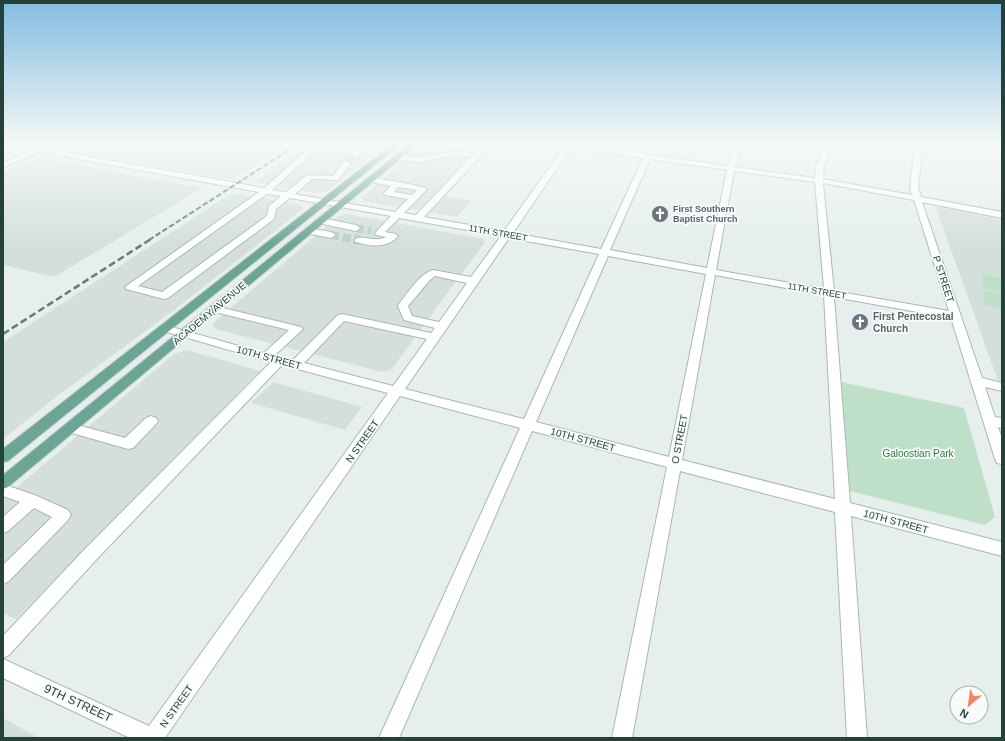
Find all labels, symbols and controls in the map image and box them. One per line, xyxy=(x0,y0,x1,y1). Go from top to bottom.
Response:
church icon: First Southern Baptist Church xyxy=(650,204,670,224)
place label: First Southern Baptist Church xyxy=(673,204,738,224)
street label: 11TH STREET xyxy=(468,223,529,243)
street label: P STREET xyxy=(931,254,956,304)
street label: ACADEMY AVENUE xyxy=(171,279,248,347)
street label: 11TH STREET xyxy=(787,281,848,301)
place label: First Pentecostal Church xyxy=(873,311,954,334)
church icon: First Pentecostal Church xyxy=(850,312,870,332)
street label: 10TH STREET xyxy=(235,344,303,371)
street label: O STREET xyxy=(669,413,690,465)
street label: N STREET xyxy=(344,418,381,465)
street label: 10TH STREET xyxy=(549,426,617,453)
park label: Galoostian Park xyxy=(882,448,955,459)
street label: 10TH STREET xyxy=(862,508,930,535)
street label: 9TH STREET xyxy=(42,681,115,725)
street label: N STREET xyxy=(158,683,195,730)
north arrow xyxy=(949,685,989,725)
text: N xyxy=(958,707,971,721)

